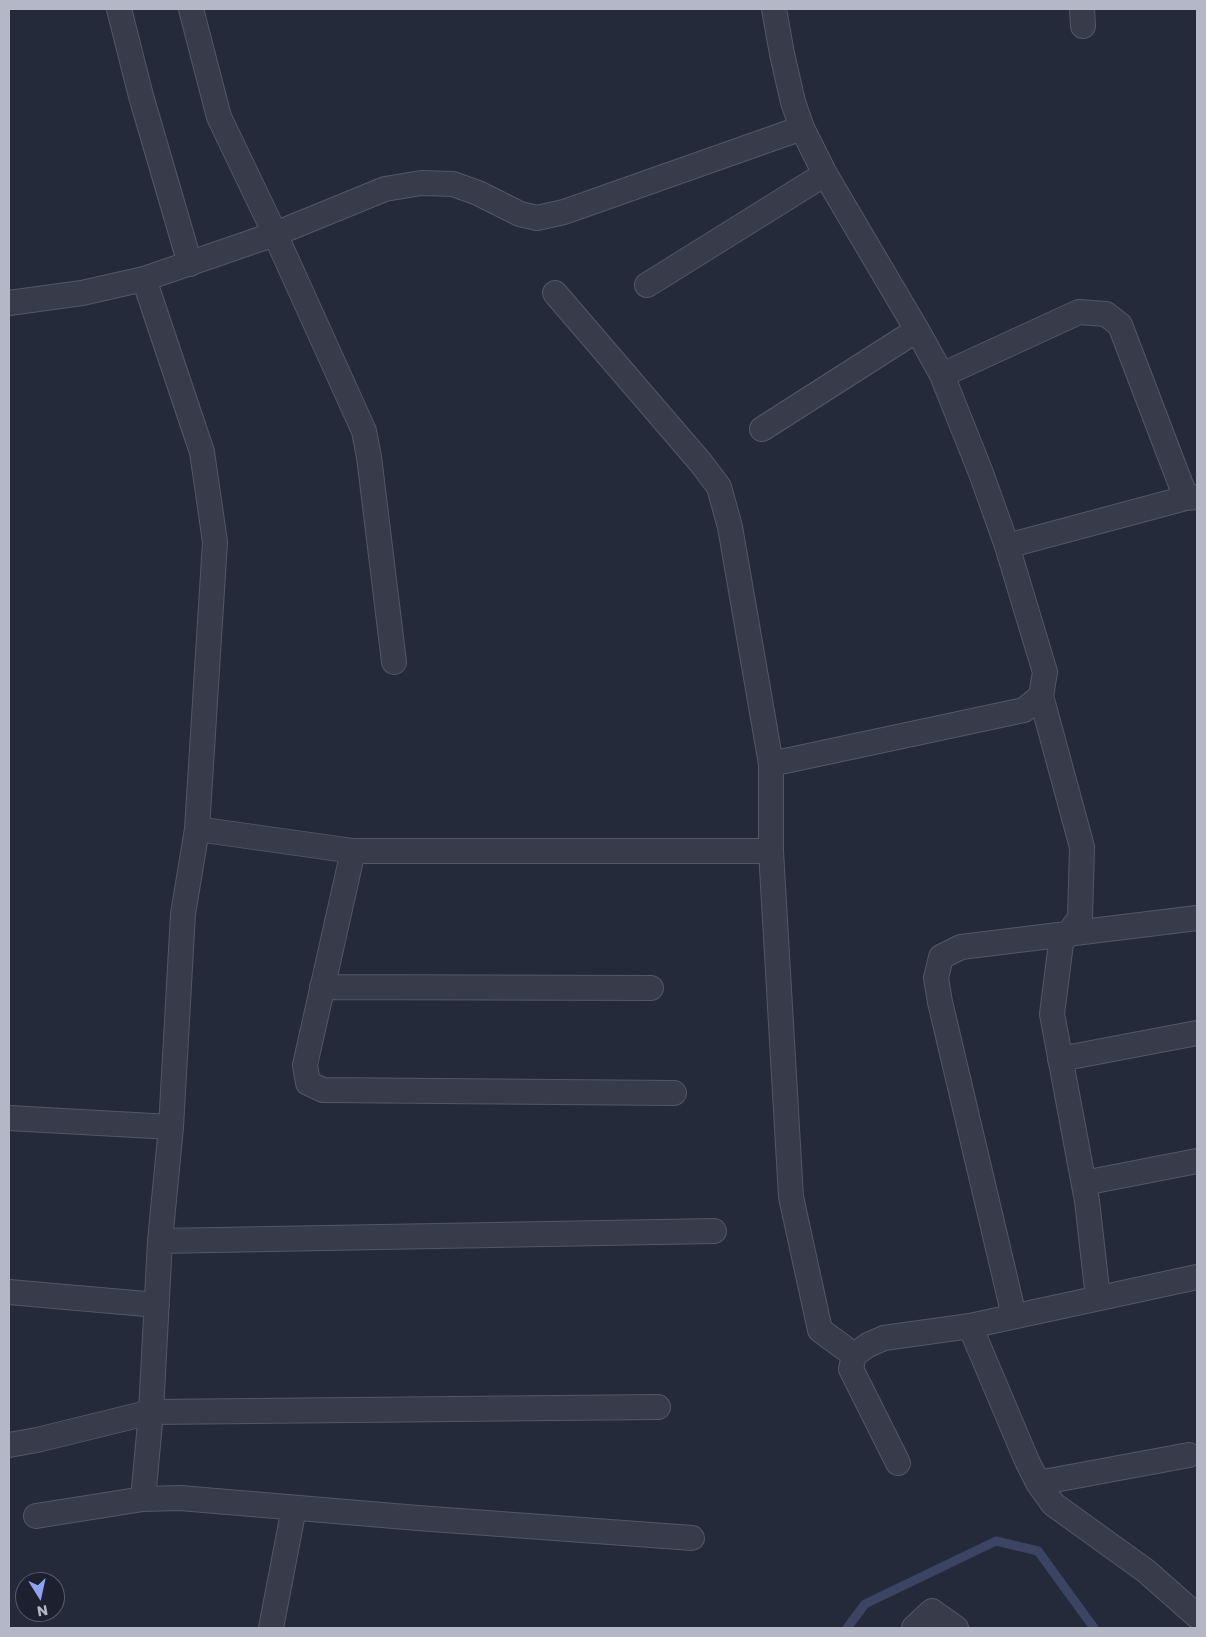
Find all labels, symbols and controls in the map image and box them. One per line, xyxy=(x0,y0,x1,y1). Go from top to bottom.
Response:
north arrow xyxy=(15,1572,65,1622)
text: N xyxy=(36,1600,49,1622)

